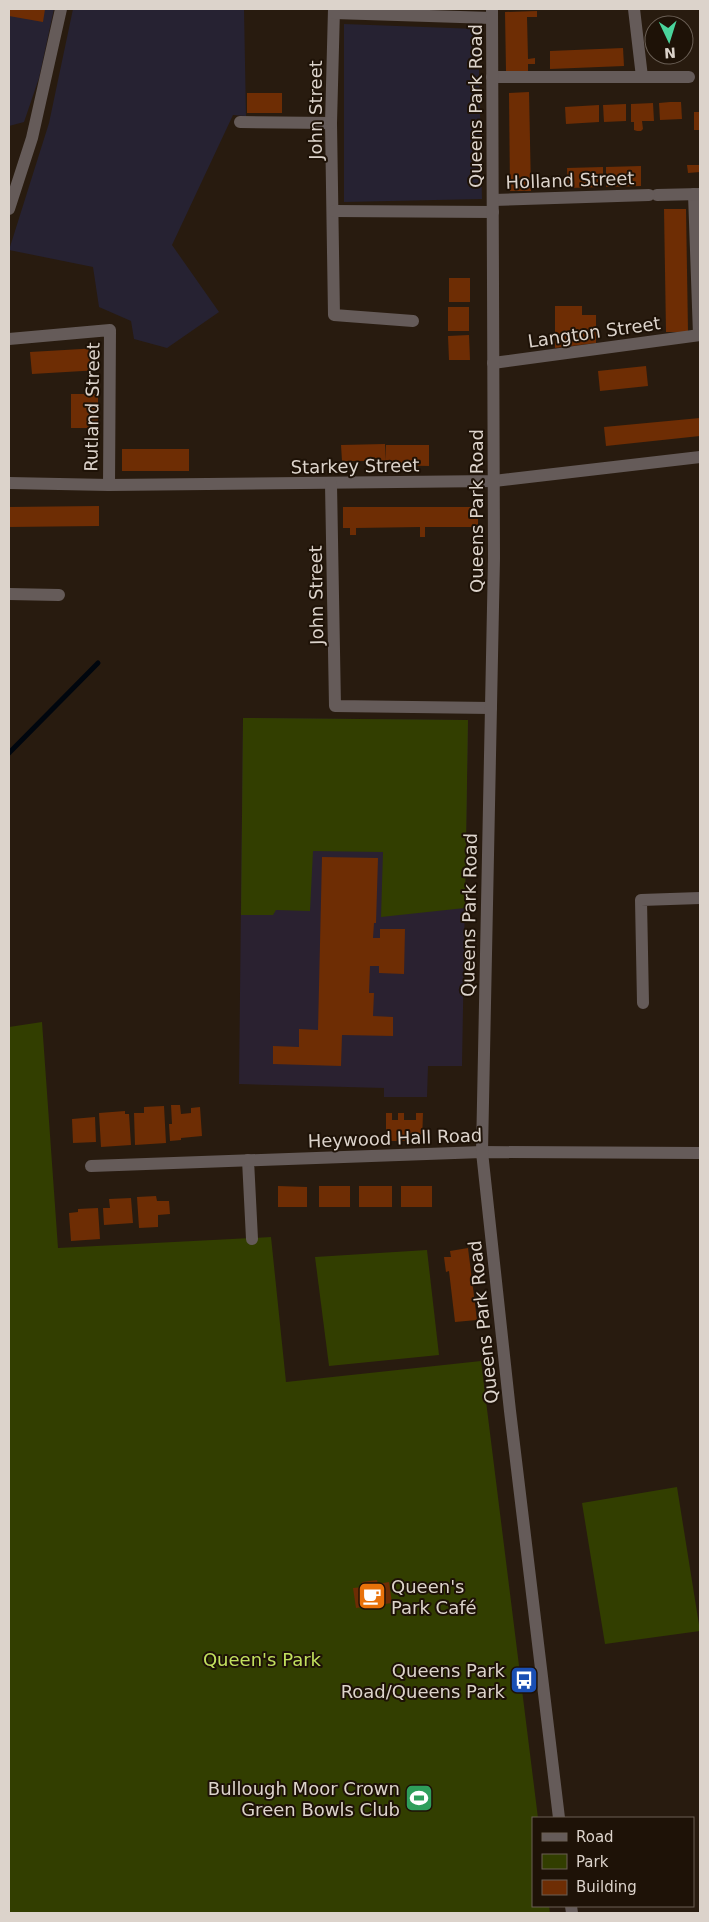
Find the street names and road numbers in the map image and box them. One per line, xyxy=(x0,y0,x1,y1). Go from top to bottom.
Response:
street label: Queens Park Road xyxy=(465,24,486,188)
street label: John Street xyxy=(305,60,326,161)
street label: Holland Street xyxy=(505,167,635,193)
street label: Langton Street xyxy=(526,312,662,352)
street label: Rutland Street xyxy=(80,342,104,472)
street label: Queens Park Road xyxy=(466,429,487,593)
street label: Starkey Street xyxy=(290,454,420,478)
street label: John Street xyxy=(305,545,327,646)
street label: Queens Park Road xyxy=(457,833,481,997)
street label: Heywood Hall Road xyxy=(307,1124,483,1152)
street label: Queens Park Road xyxy=(464,1239,502,1405)

